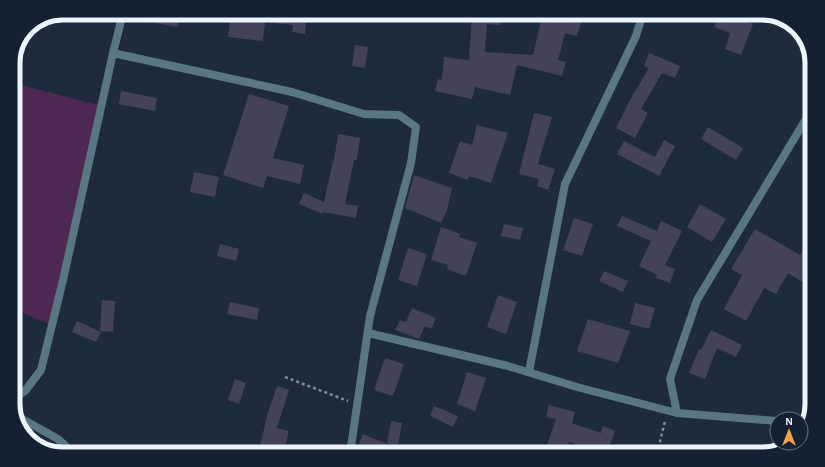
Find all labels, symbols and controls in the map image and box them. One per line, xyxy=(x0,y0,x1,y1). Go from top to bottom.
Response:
north arrow xyxy=(769,411,809,451)
text: N xyxy=(785,416,793,427)

